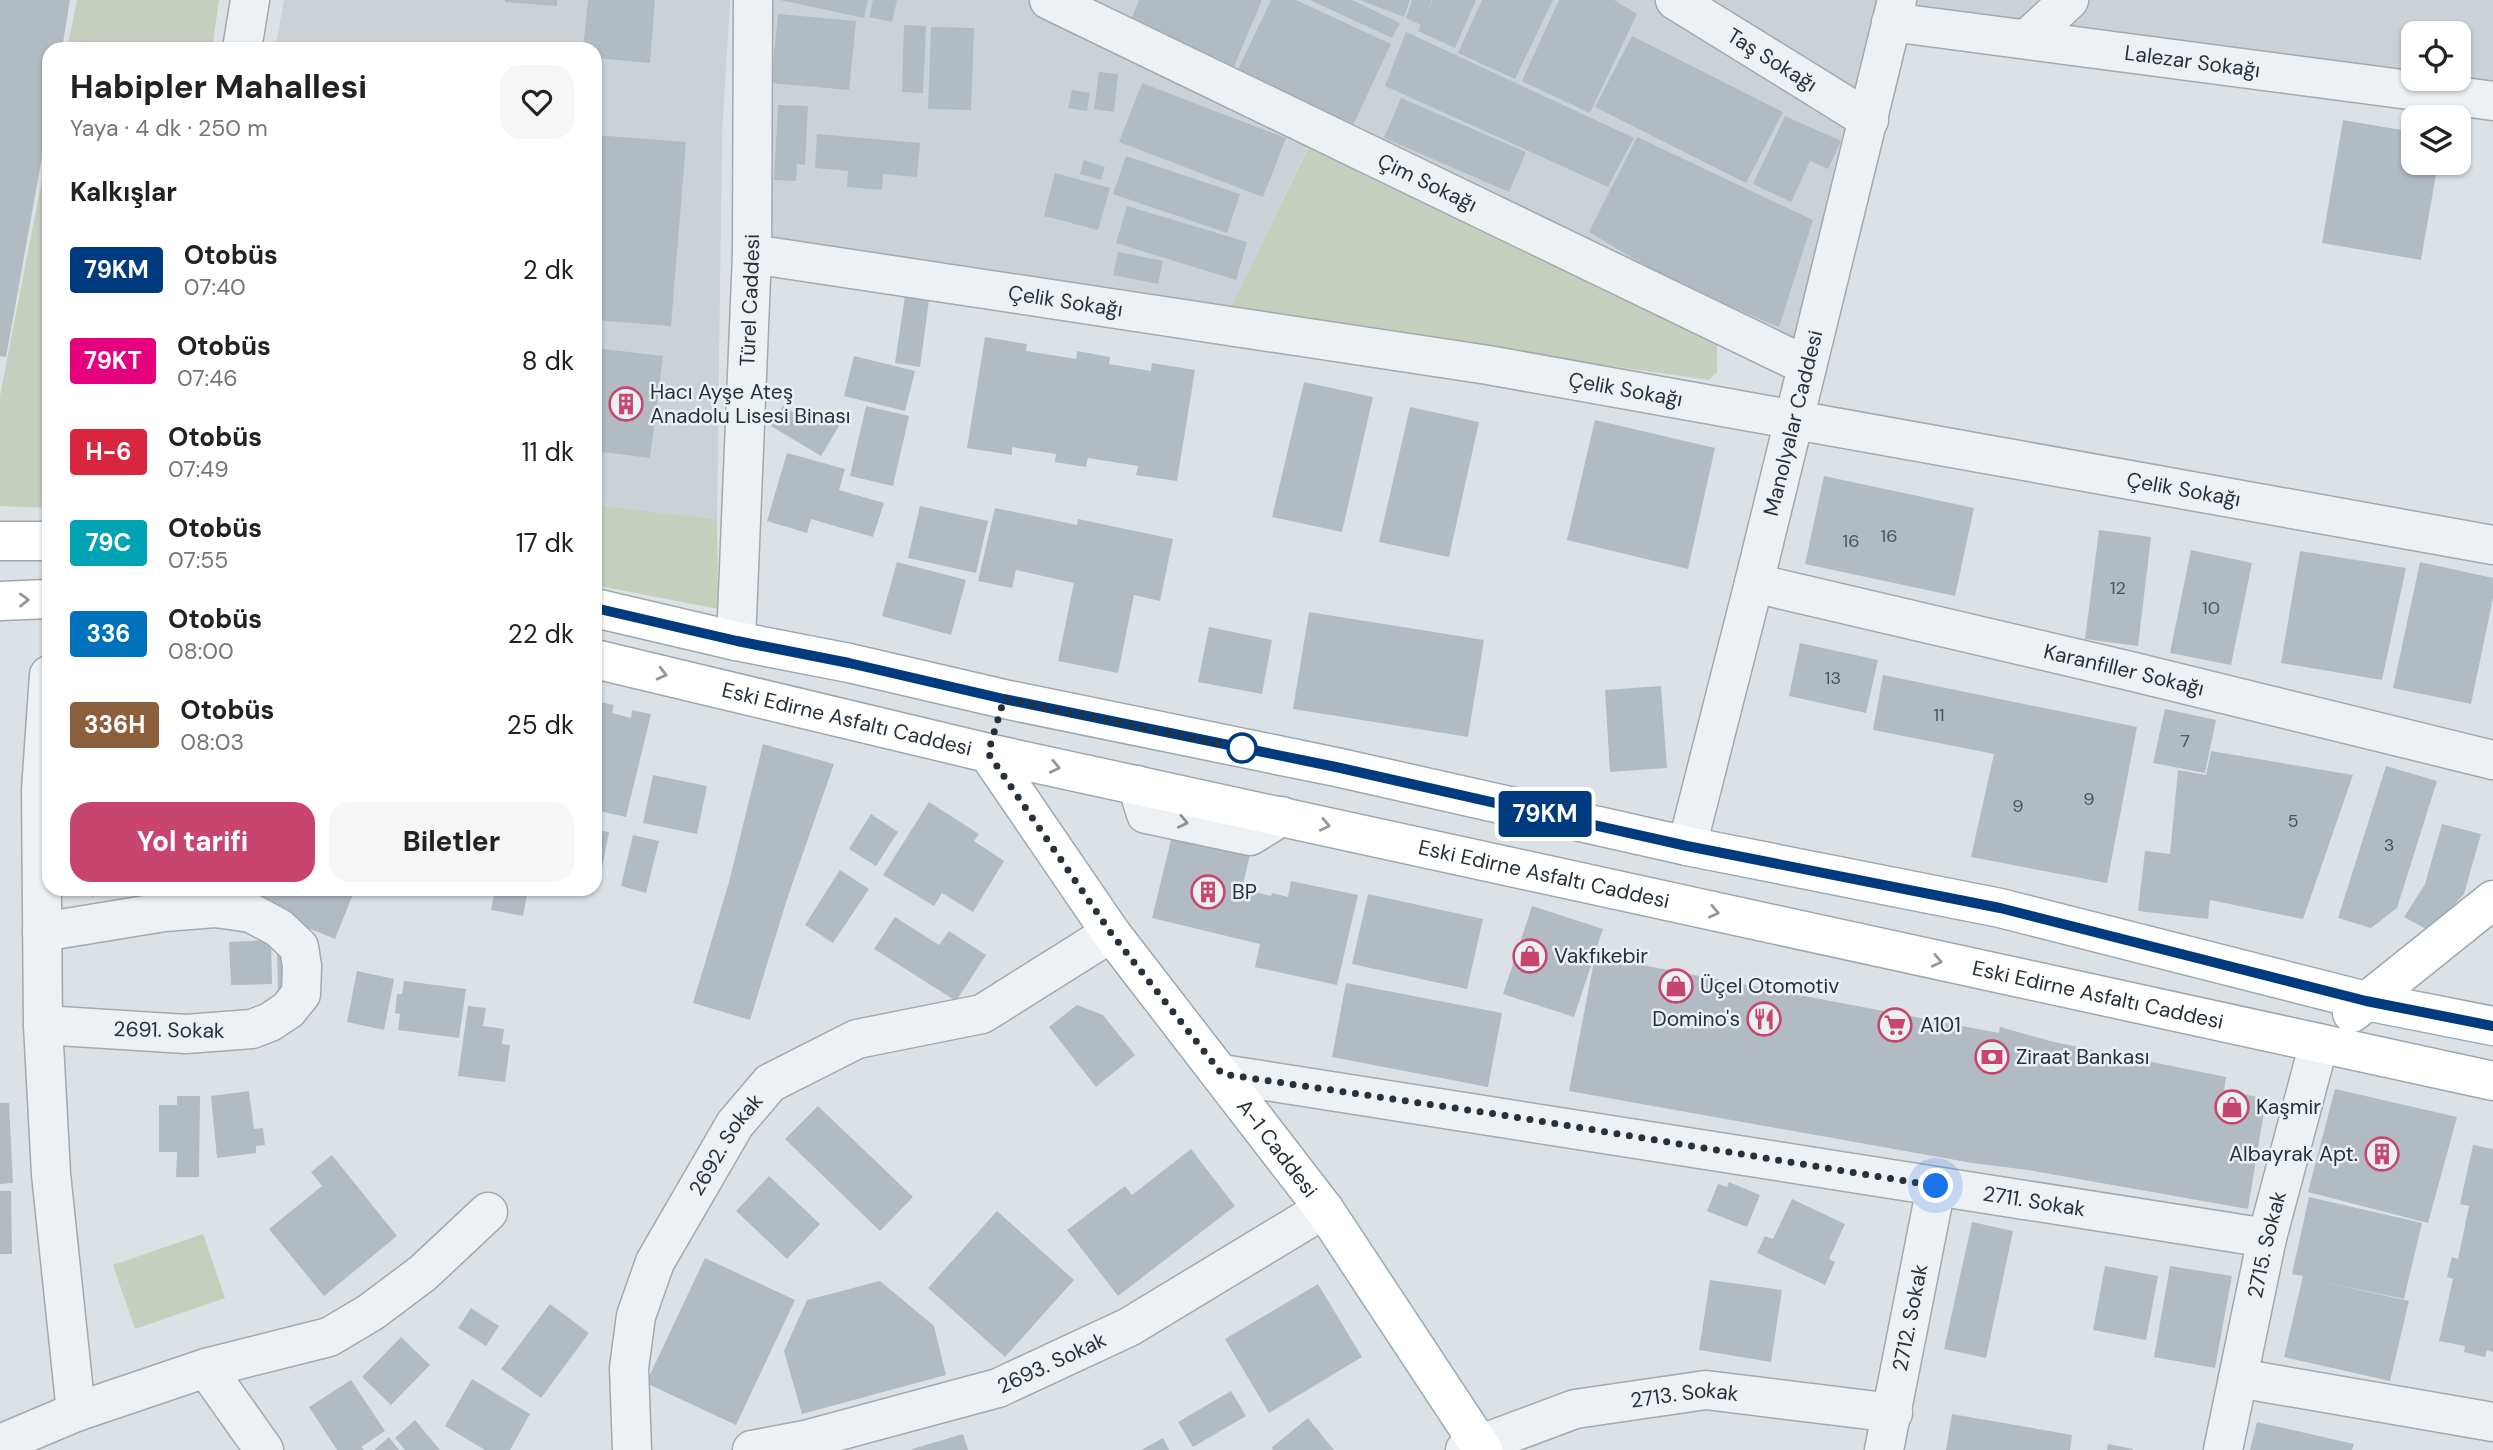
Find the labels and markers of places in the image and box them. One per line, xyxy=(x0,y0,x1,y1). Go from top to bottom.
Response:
place label: Hacı Ayşe Ateş Anadolu Lisesi Binası xyxy=(650,378,850,430)
building icon: Hacı Ayşe Ateş Anadolu Lisesi Binası xyxy=(607,385,645,423)
unlabelled marker xyxy=(1227,733,1257,763)
building icon: BP xyxy=(1189,873,1227,911)
place label: BP xyxy=(1232,878,1257,906)
shop icon: Vakfıkebir xyxy=(1511,937,1549,975)
place label: Vakfıkebir xyxy=(1554,942,1648,970)
shop icon: Üçel Otomotiv xyxy=(1657,967,1695,1005)
place label: Üçel Otomotiv xyxy=(1700,972,1839,1000)
restaurant icon: Domino's xyxy=(1745,1000,1783,1038)
place label: Domino's xyxy=(1652,1005,1740,1033)
supermarket icon: A101 xyxy=(1876,1006,1914,1044)
place label: A101 xyxy=(1920,1011,1961,1039)
bank icon: Ziraat Bankası xyxy=(1973,1038,2011,1076)
place label: Ziraat Bankası xyxy=(2016,1043,2149,1071)
shop icon: Kaşmir xyxy=(2213,1088,2251,1126)
place label: Kaşmir xyxy=(2256,1093,2321,1121)
building icon: Albayrak Apt. xyxy=(2363,1135,2401,1173)
place label: Albayrak Apt. xyxy=(2229,1140,2358,1168)

